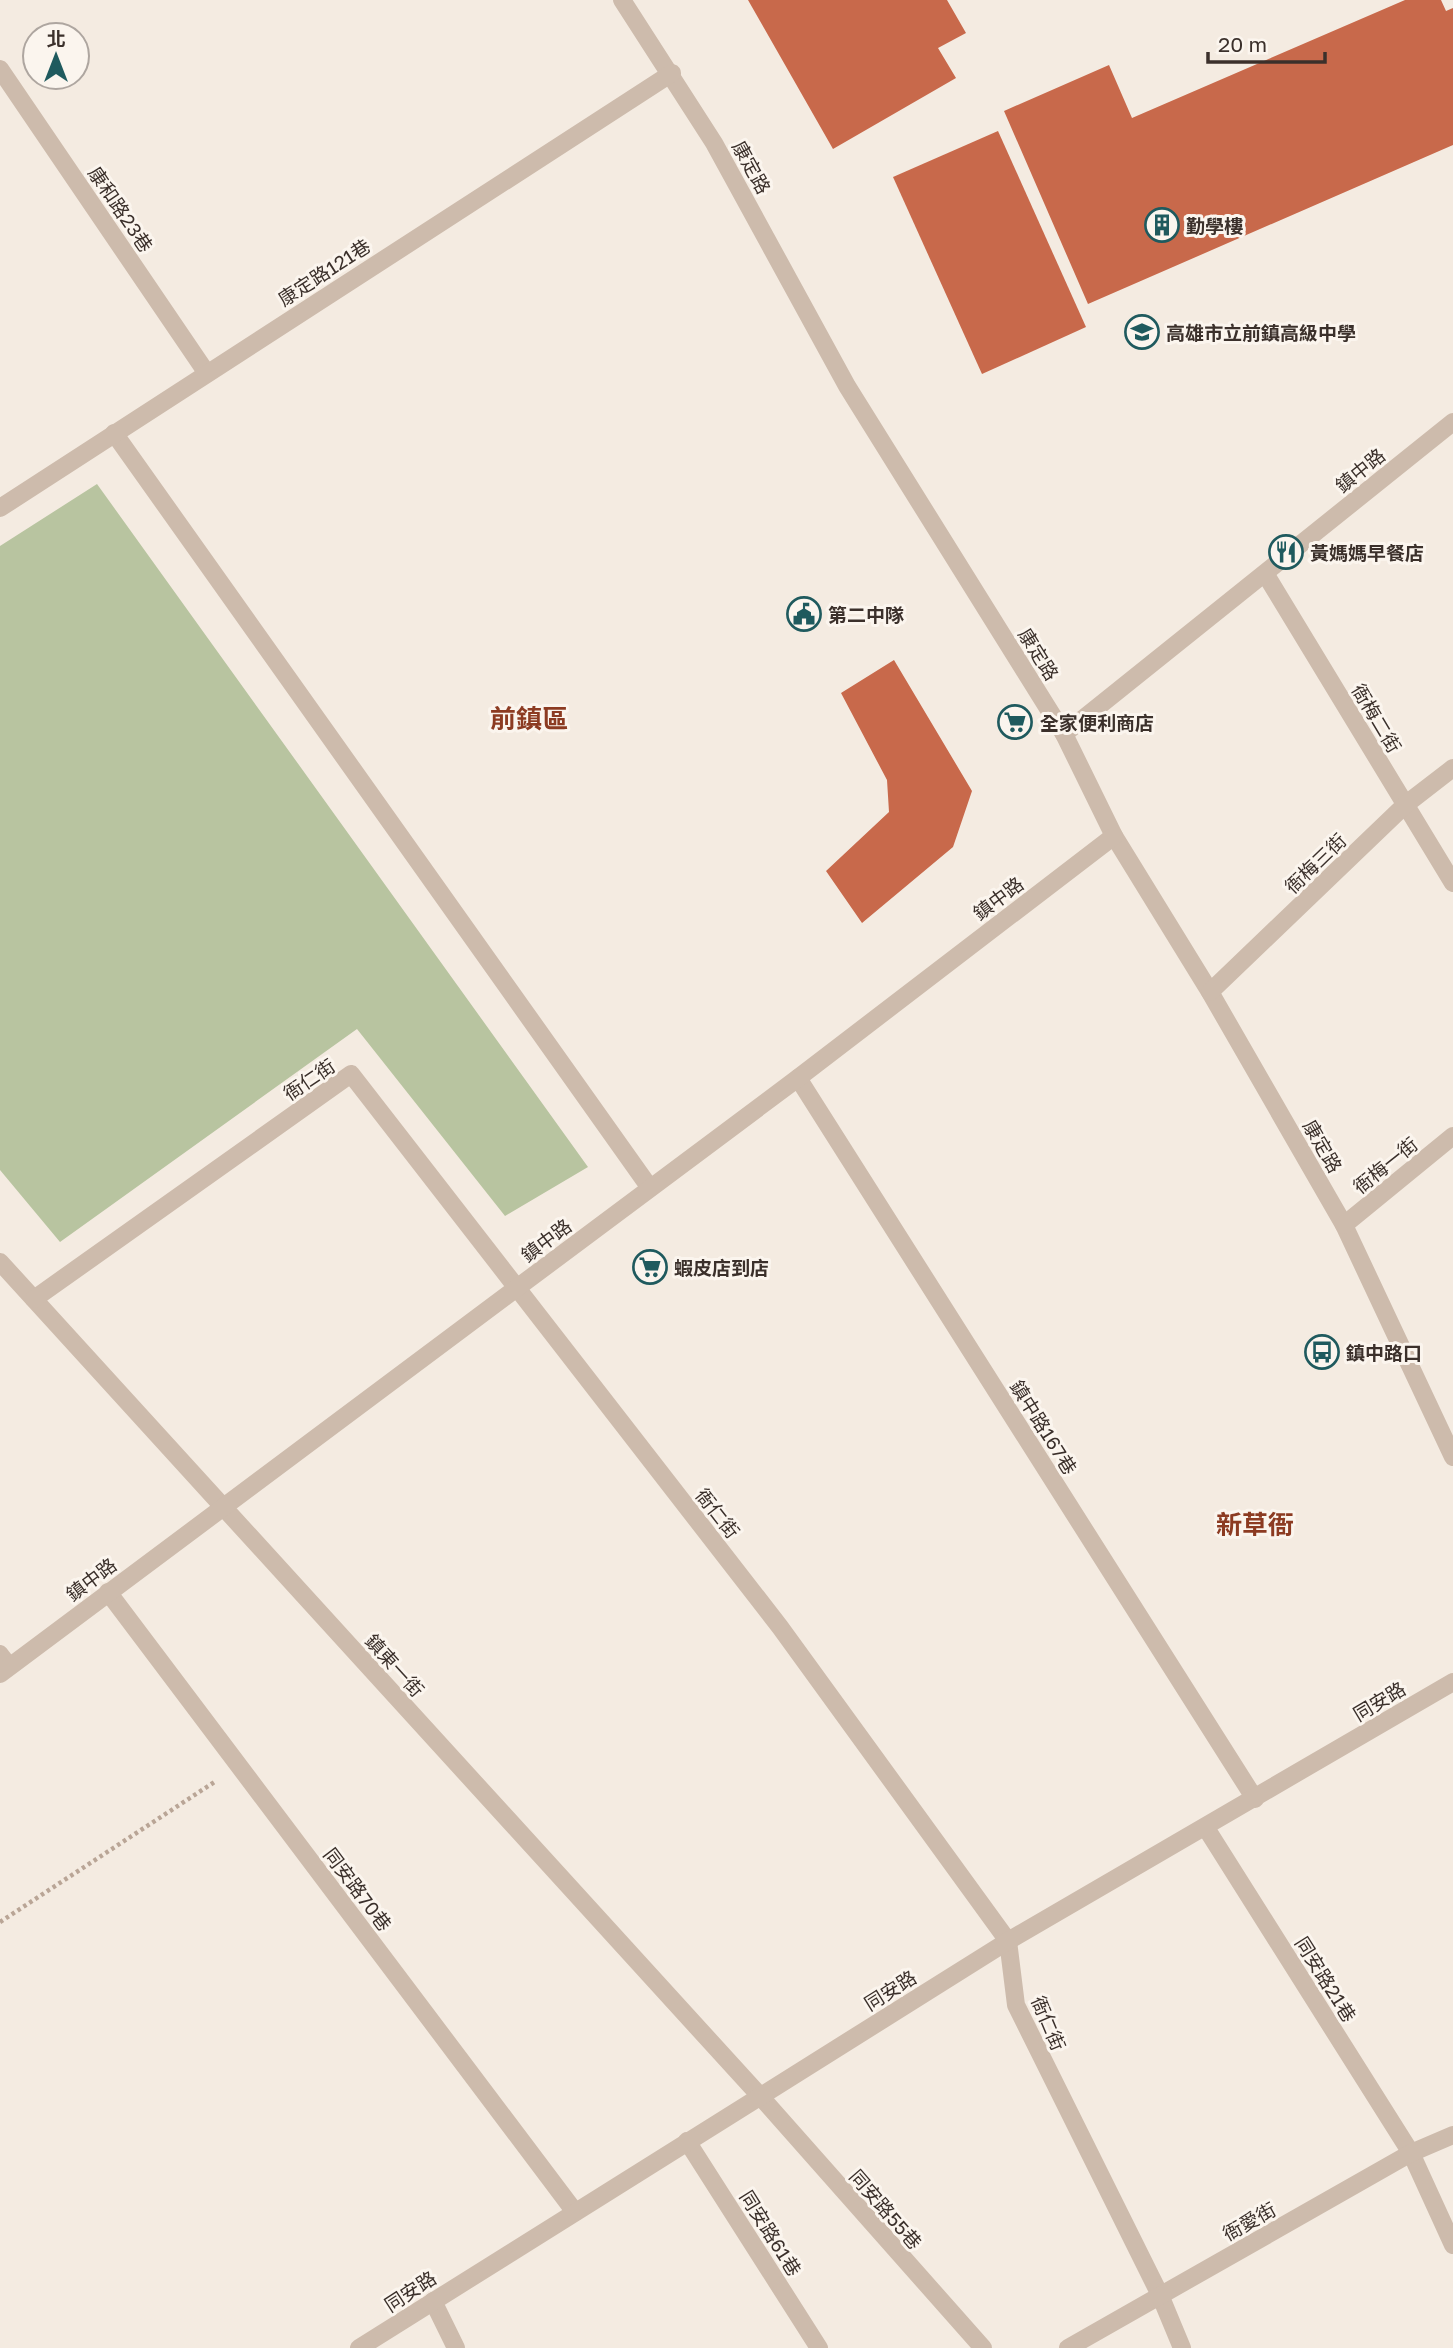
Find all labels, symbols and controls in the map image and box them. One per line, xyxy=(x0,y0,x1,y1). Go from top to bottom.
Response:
north arrow xyxy=(21,21,91,91)
scale bar xyxy=(1208,21,1325,65)
text: 北 xyxy=(46,27,66,50)
text: 20 m xyxy=(1218,31,1267,57)
street label: 康定路 xyxy=(728,136,776,198)
street label: 康和路23巷 xyxy=(84,162,158,256)
building icon: 勤學樓 xyxy=(1143,206,1181,244)
place label: 勤學樓 xyxy=(1186,214,1243,237)
street label: 康定路121巷 xyxy=(274,234,374,310)
school or university icon: 高雄市立前鎮高級中學 xyxy=(1123,313,1161,351)
place label: 高雄市立前鎮高級中學 xyxy=(1166,321,1356,344)
street label: 鎮中路 xyxy=(1331,443,1389,497)
restaurant icon: 黃媽媽早餐店 xyxy=(1267,533,1305,571)
place label: 黃媽媽早餐店 xyxy=(1310,541,1424,564)
public building icon: 第二中隊 xyxy=(785,595,823,633)
place label: 第二中隊 xyxy=(828,603,904,626)
street label: 康定路 xyxy=(1014,624,1064,684)
street label: 衙梅二街 xyxy=(1348,679,1406,757)
district label: 前鎮區 xyxy=(490,703,568,734)
supermarket icon: 全家便利商店 xyxy=(996,703,1034,741)
place label: 全家便利商店 xyxy=(1040,711,1154,734)
street label: 衙梅三街 xyxy=(1280,828,1350,898)
street label: 鎮中路 xyxy=(968,872,1028,924)
street label: 衙仁街 xyxy=(279,1054,339,1104)
street label: 康定路 xyxy=(1299,1116,1347,1176)
street label: 衙梅一街 xyxy=(1348,1132,1422,1198)
street label: 鎮中路 xyxy=(516,1214,576,1266)
supermarket icon: 蝦皮店到店 xyxy=(631,1248,669,1286)
place label: 蝦皮店到店 xyxy=(674,1256,769,1279)
bus stop icon: 鎮中路口 xyxy=(1303,1333,1341,1371)
place label: 鎮中路口 xyxy=(1346,1341,1422,1364)
street label: 鎮中路167巷 xyxy=(1006,1376,1082,1478)
street label: 衙仁街 xyxy=(691,1483,745,1543)
district label: 新草衙 xyxy=(1216,1509,1294,1540)
street label: 鎮中路 xyxy=(61,1553,121,1605)
street label: 鎮東一街 xyxy=(361,1629,429,1701)
street label: 同安路 xyxy=(1349,1676,1409,1726)
street label: 同安路70巷 xyxy=(319,1843,397,1935)
street label: 同安路21巷 xyxy=(1291,1932,1361,2026)
street label: 同安路 xyxy=(860,1965,920,2015)
street label: 衙仁街 xyxy=(1027,1992,1071,2054)
street label: 同安路55巷 xyxy=(845,2164,927,2254)
street label: 同安路61巷 xyxy=(736,2186,806,2280)
street label: 衙愛街 xyxy=(1218,2197,1280,2245)
street label: 同安路 xyxy=(380,2266,440,2316)

